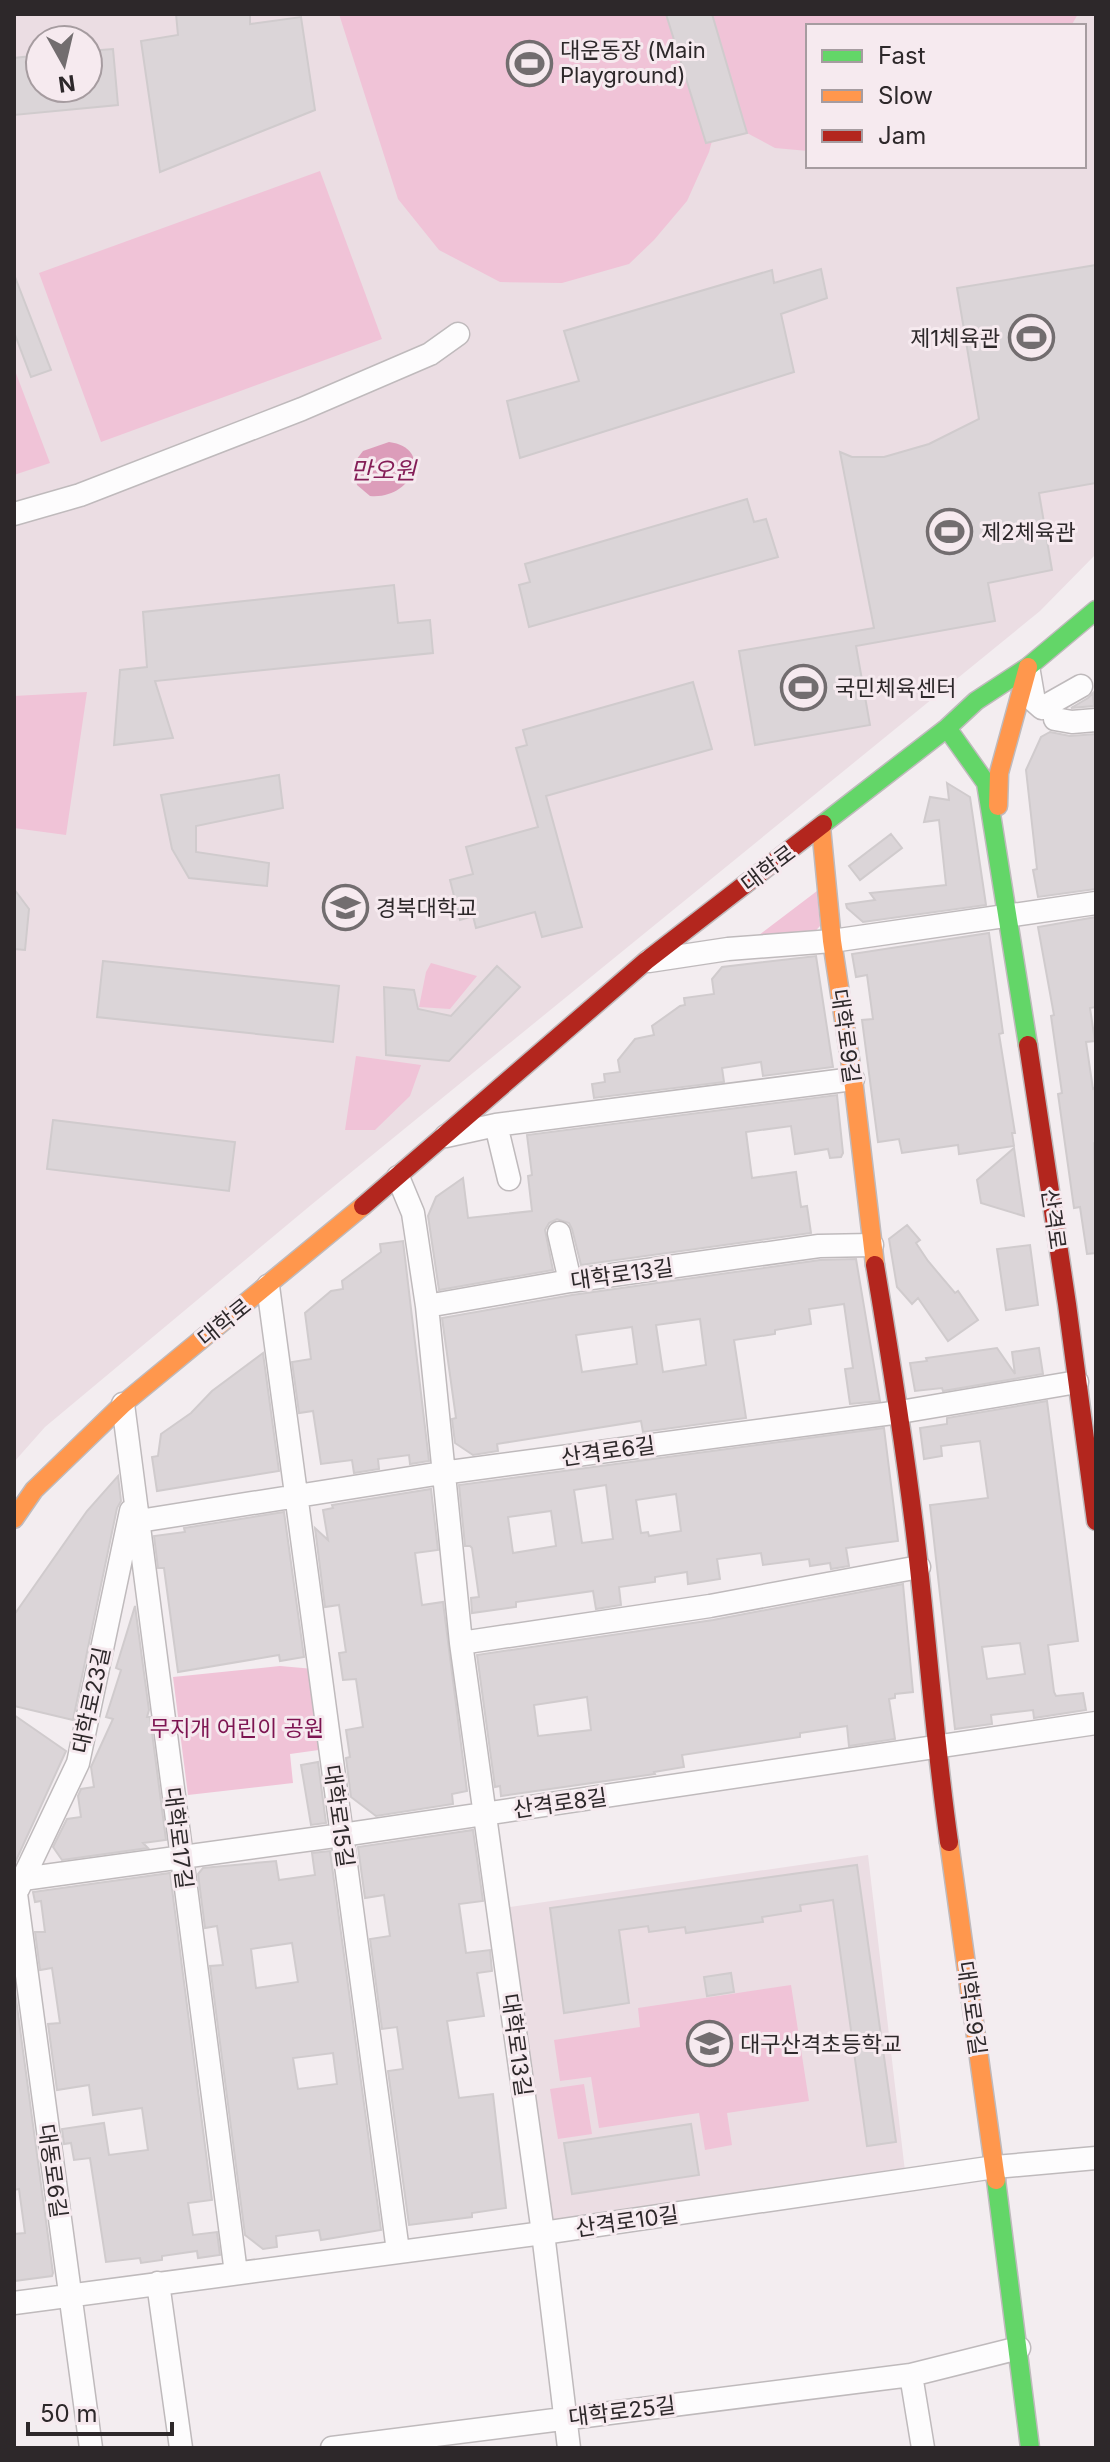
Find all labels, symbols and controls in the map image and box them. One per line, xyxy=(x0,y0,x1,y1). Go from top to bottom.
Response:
north arrow xyxy=(24,24,104,104)
legend xyxy=(806,24,1086,168)
place label: 대운동장 (Main Playground) xyxy=(560,37,706,88)
sports icon: 대운동장 (Main Playground) xyxy=(505,39,553,87)
text: Fast xyxy=(878,41,926,70)
text: N xyxy=(57,70,77,98)
text: Slow xyxy=(878,81,933,110)
text: Jam xyxy=(878,121,926,150)
sports icon: 제1체육관 xyxy=(1007,314,1055,362)
place label: 제1체육관 xyxy=(910,325,1000,351)
water label: 만오원 xyxy=(350,456,418,485)
sports icon: 제2체육관 xyxy=(926,508,974,556)
place label: 제2체육관 xyxy=(981,519,1075,545)
sports icon: 국민체육센터 xyxy=(780,664,828,712)
place label: 국민체육센터 xyxy=(835,675,956,701)
street label: 대학로 xyxy=(736,839,800,897)
school or university icon: 경북대학교 xyxy=(321,884,369,932)
place label: 경북대학교 xyxy=(376,895,477,921)
street label: 대학로9길 xyxy=(827,987,865,1085)
street label: 산격로 xyxy=(1037,1187,1071,1251)
street label: 대학로13길 xyxy=(569,1254,675,1294)
street label: 대학로 xyxy=(192,1293,256,1351)
street label: 산격로6길 xyxy=(559,1432,657,1470)
street label: 대학로23길 xyxy=(67,1644,115,1756)
park label: 무지개 어린이 공원 xyxy=(150,1715,324,1741)
street label: 대학로15길 xyxy=(319,1763,359,1869)
street label: 산격로8길 xyxy=(511,1784,609,1822)
street label: 대학로17길 xyxy=(160,1786,198,1890)
street label: 대학로9길 xyxy=(953,1959,991,2057)
street label: 대학로13길 xyxy=(497,1992,537,2098)
school or university icon: 대구산격초등학교 xyxy=(685,2020,733,2068)
place label: 대구산격초등학교 xyxy=(740,2031,902,2057)
street label: 대동로6길 xyxy=(34,2122,72,2220)
street label: 산격로10길 xyxy=(574,2201,680,2241)
scale bar xyxy=(28,2386,172,2436)
street label: 대학로25길 xyxy=(567,2392,677,2430)
text: 50 m xyxy=(40,2399,98,2428)

